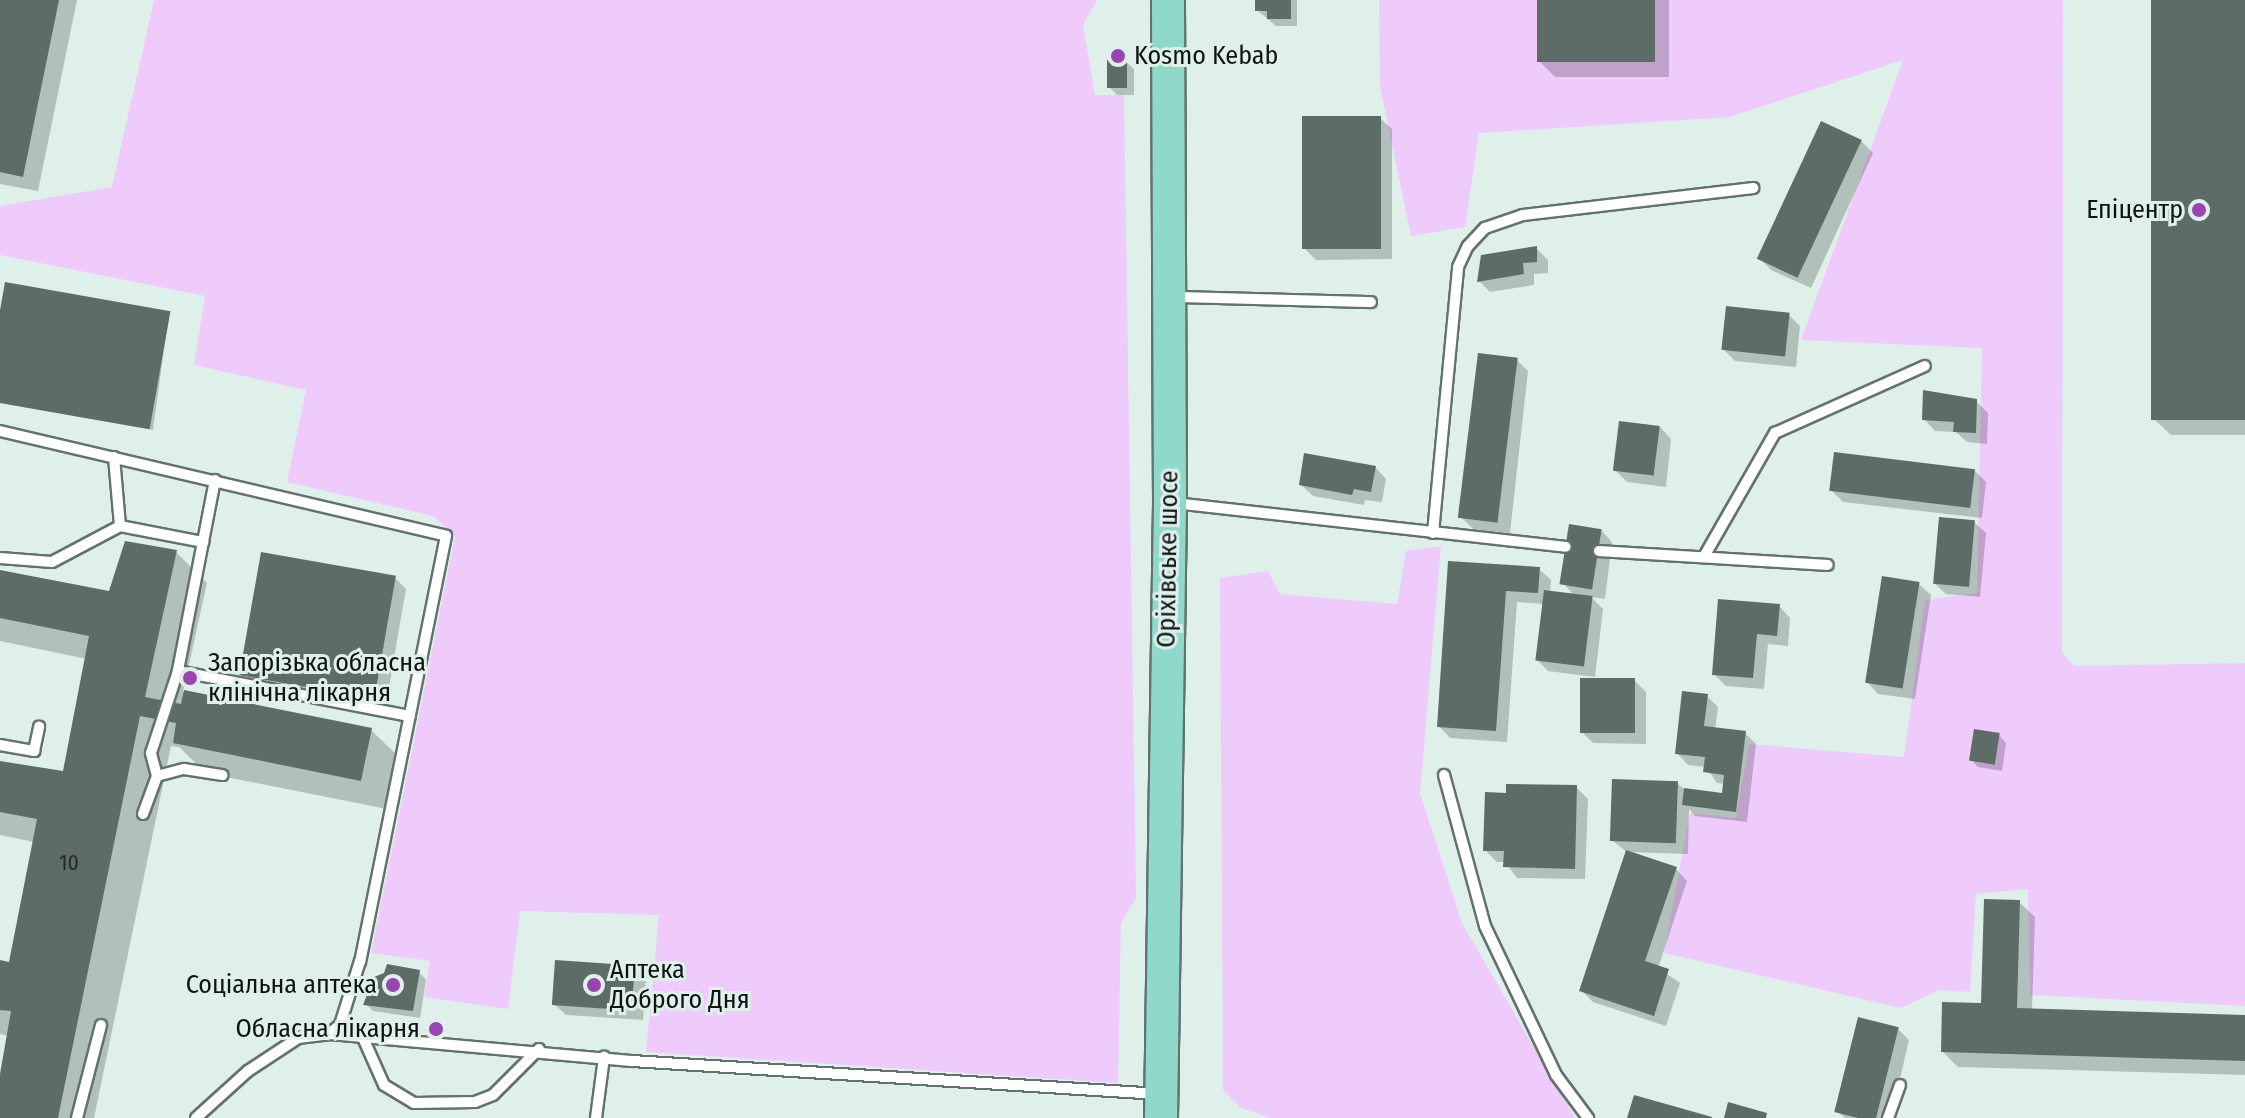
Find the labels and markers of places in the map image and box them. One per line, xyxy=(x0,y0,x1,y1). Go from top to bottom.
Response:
place label: Kosmo Kebab xyxy=(1134,40,1278,72)
marker: Kosmo Kebab xyxy=(1109,47,1127,65)
place label: Епіцентр xyxy=(2086,194,2183,226)
marker: Епіцентр xyxy=(2190,201,2208,219)
place label: Запорізька обласна клінічна лікарня xyxy=(208,647,426,708)
marker: Запорізька обласна клінічна лікарня xyxy=(179,667,201,689)
place label: Аптека Доброго Дня xyxy=(610,954,750,1016)
place label: Соціальна аптека xyxy=(186,969,377,1001)
marker: Соціальна аптека xyxy=(384,976,402,994)
marker: Аптека Доброго Дня xyxy=(585,976,603,994)
place label: Обласна лікарня xyxy=(235,1013,420,1045)
marker: Обласна лікарня xyxy=(427,1020,445,1038)

